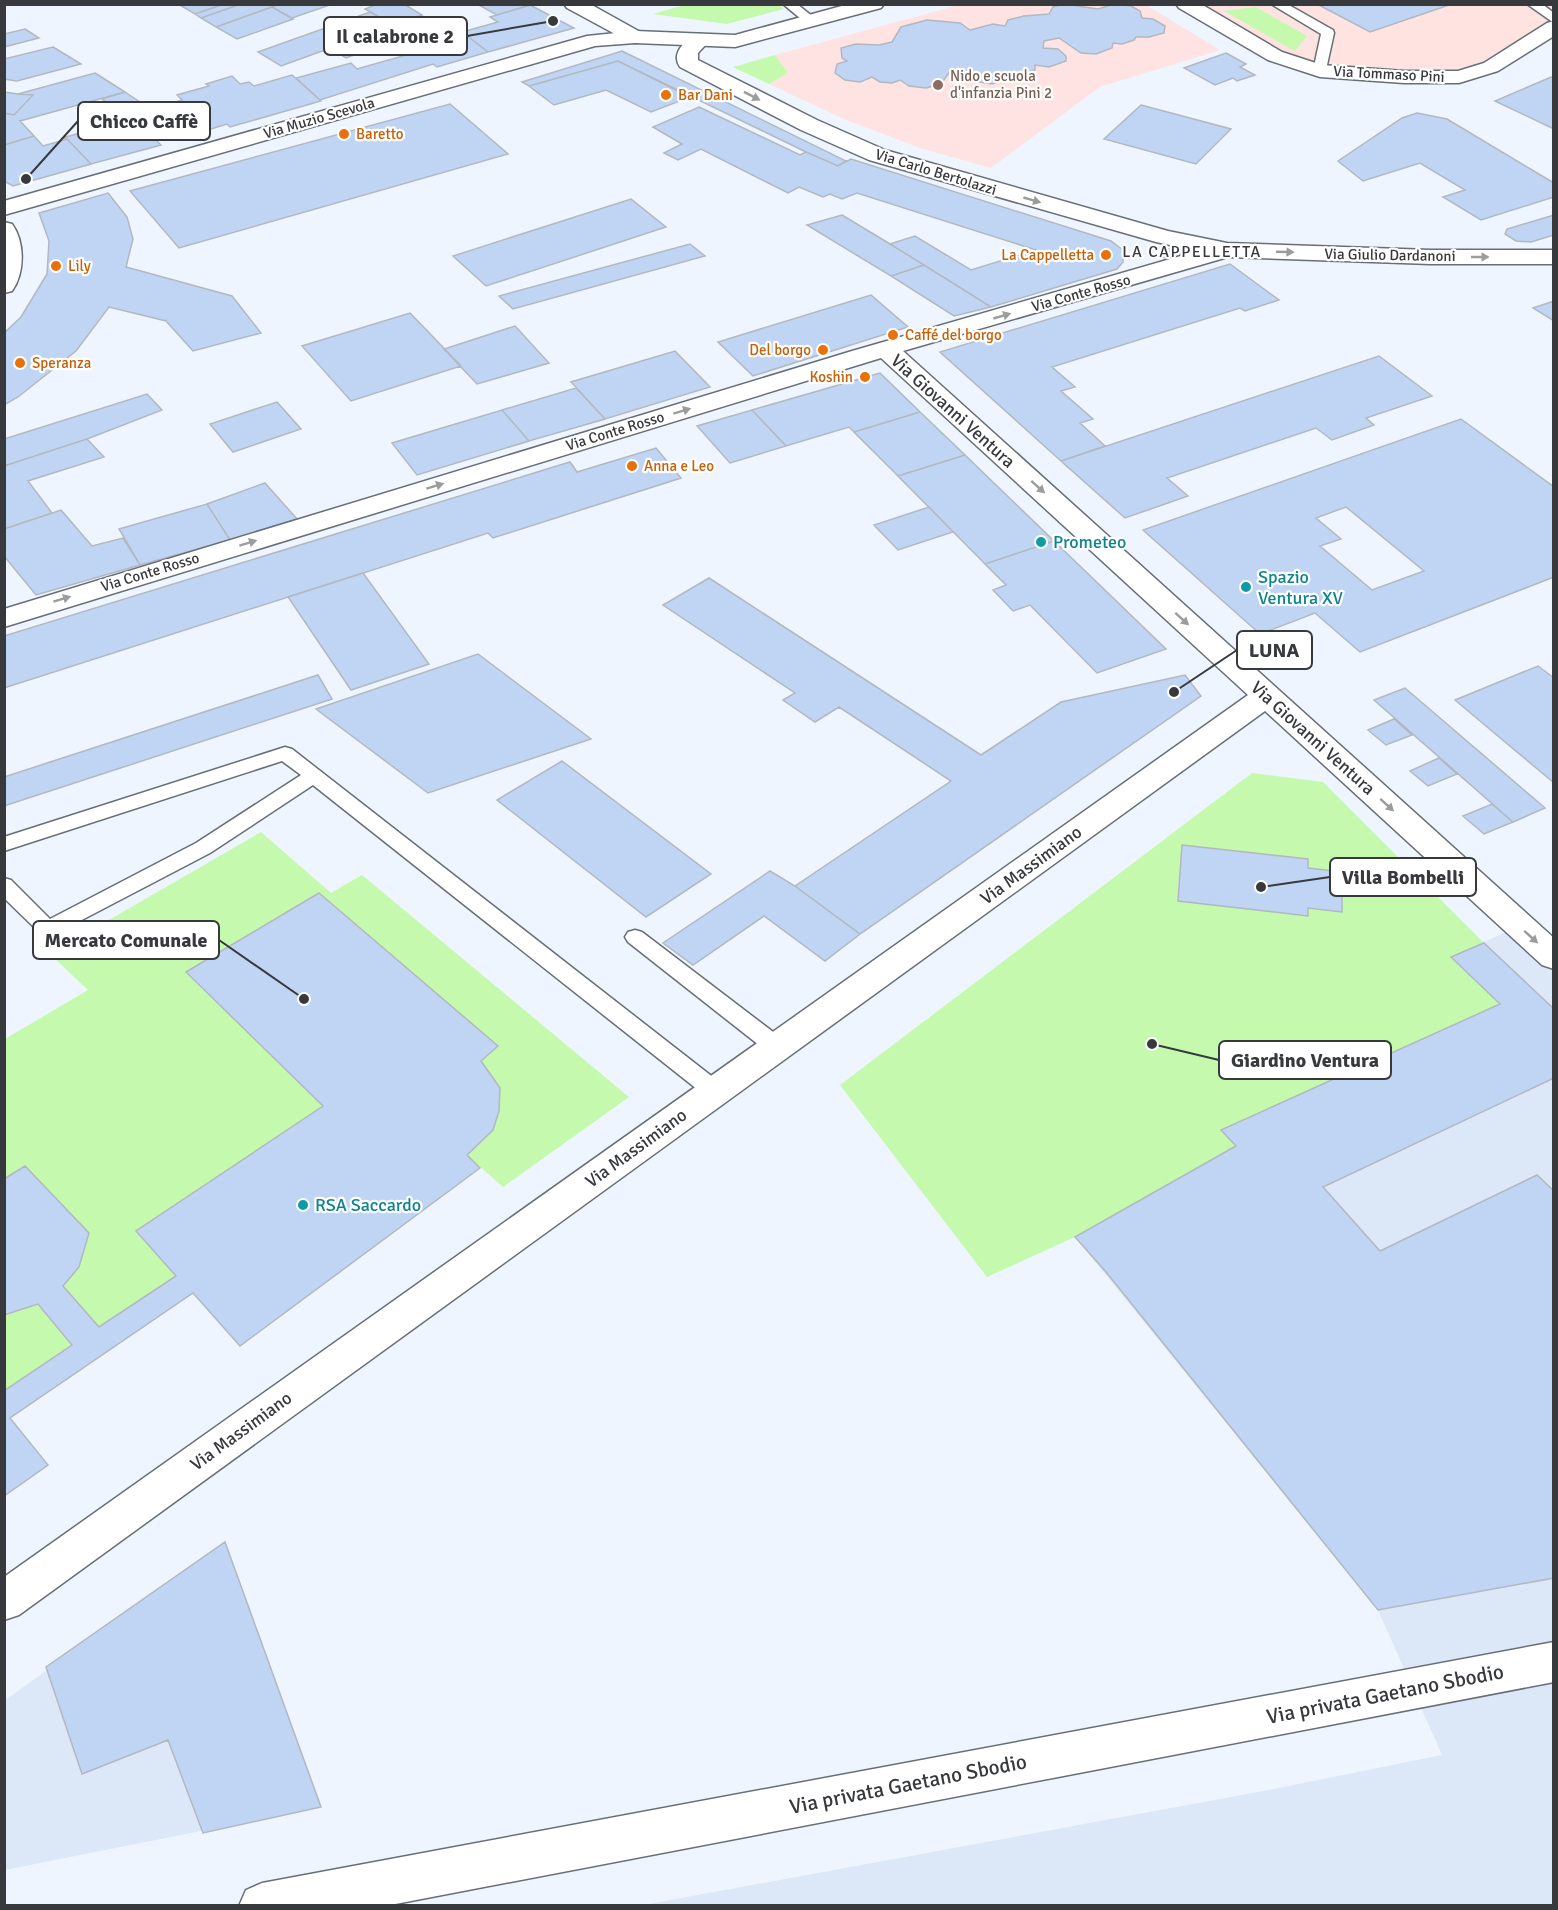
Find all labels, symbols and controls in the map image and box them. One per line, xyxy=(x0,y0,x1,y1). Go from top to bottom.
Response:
callout: Il calabrone 2 xyxy=(324,17,467,55)
text: Il calabrone 2 xyxy=(336,24,454,49)
street label: Via Tommaso Pini xyxy=(1333,62,1445,86)
place label: Nido e scuola d'infanzia Pini 2 xyxy=(950,67,1052,102)
marker: Nido e scuola d'infanzia Pini 2 xyxy=(931,78,945,92)
place label: Bar Dani xyxy=(678,86,733,104)
marker: Bar Dani xyxy=(659,88,673,102)
one-way arrow xyxy=(743,91,760,101)
street label: Via Muzio Scevola xyxy=(261,94,377,142)
callout: Chicco Caffè xyxy=(78,102,210,140)
text: Chicco Caffè xyxy=(90,109,198,134)
place label: Baretto xyxy=(356,125,404,143)
marker: Baretto xyxy=(337,127,351,141)
street label: Via Carlo Bertolazzi xyxy=(873,145,999,199)
one-way arrow xyxy=(1023,196,1041,206)
district label: LA CAPPELLETTA xyxy=(1122,242,1262,262)
street label: Via Giulio Dardanoni xyxy=(1324,245,1456,265)
place label: La Cappelletta xyxy=(1001,246,1094,264)
one-way arrow xyxy=(1275,247,1294,257)
marker: La Cappelletta xyxy=(1099,248,1113,262)
one-way arrow xyxy=(1470,252,1489,262)
place label: Lily xyxy=(68,257,91,275)
marker: Lily xyxy=(49,259,63,273)
street label: Via Conte Rosso xyxy=(1030,270,1133,316)
one-way arrow xyxy=(993,310,1011,320)
place label: Caffé del borgo xyxy=(905,326,1002,344)
marker: Caffé del borgo xyxy=(886,328,900,342)
place label: Del borgo xyxy=(749,341,811,359)
marker: Del borgo xyxy=(816,343,830,357)
street label: Via Giovanni Ventura xyxy=(886,349,1020,473)
place label: Speranza xyxy=(32,354,91,372)
marker: Speranza xyxy=(13,356,27,370)
place label: Koshin xyxy=(810,368,853,386)
marker: Koshin xyxy=(858,370,872,384)
one-way arrow xyxy=(673,406,691,415)
street label: Via Conte Rosso xyxy=(564,407,667,455)
place label: Anna e Leo xyxy=(644,457,714,475)
marker: Anna e Leo xyxy=(625,459,639,473)
one-way arrow xyxy=(1030,480,1044,494)
one-way arrow xyxy=(426,481,444,490)
place label: Prometeo xyxy=(1053,531,1126,553)
marker: Prometeo xyxy=(1034,535,1048,549)
one-way arrow xyxy=(239,537,257,547)
street label: Via Conte Rosso xyxy=(99,548,202,596)
place label: Spazio Ventura XV xyxy=(1258,566,1344,609)
marker: Spazio Ventura XV xyxy=(1239,580,1253,594)
one-way arrow xyxy=(53,594,71,603)
one-way arrow xyxy=(1175,611,1189,625)
callout: LUNA xyxy=(1237,631,1312,669)
text: LUNA xyxy=(1249,638,1299,663)
street label: Via Giovanni Ventura xyxy=(1246,676,1380,800)
one-way arrow xyxy=(1380,798,1394,812)
street label: Via Massimiano xyxy=(976,821,1086,909)
callout: Villa Bombelli xyxy=(1330,858,1476,896)
text: Villa Bombelli xyxy=(1342,865,1464,890)
callout: Mercato Comunale xyxy=(33,921,219,959)
text: Mercato Comunale xyxy=(45,928,208,953)
one-way arrow xyxy=(1524,930,1539,944)
callout: Giardino Ventura xyxy=(1219,1041,1391,1079)
text: Giardino Ventura xyxy=(1231,1048,1379,1073)
street label: Via Massimiano xyxy=(581,1104,691,1192)
place label: RSA Saccardo xyxy=(315,1194,421,1216)
marker: RSA Saccardo xyxy=(296,1198,310,1212)
street label: Via Massimiano xyxy=(186,1387,296,1475)
street label: Via privata Gaetano Sbodio xyxy=(1264,1658,1506,1730)
street label: Via privata Gaetano Sbodio xyxy=(787,1748,1029,1820)

